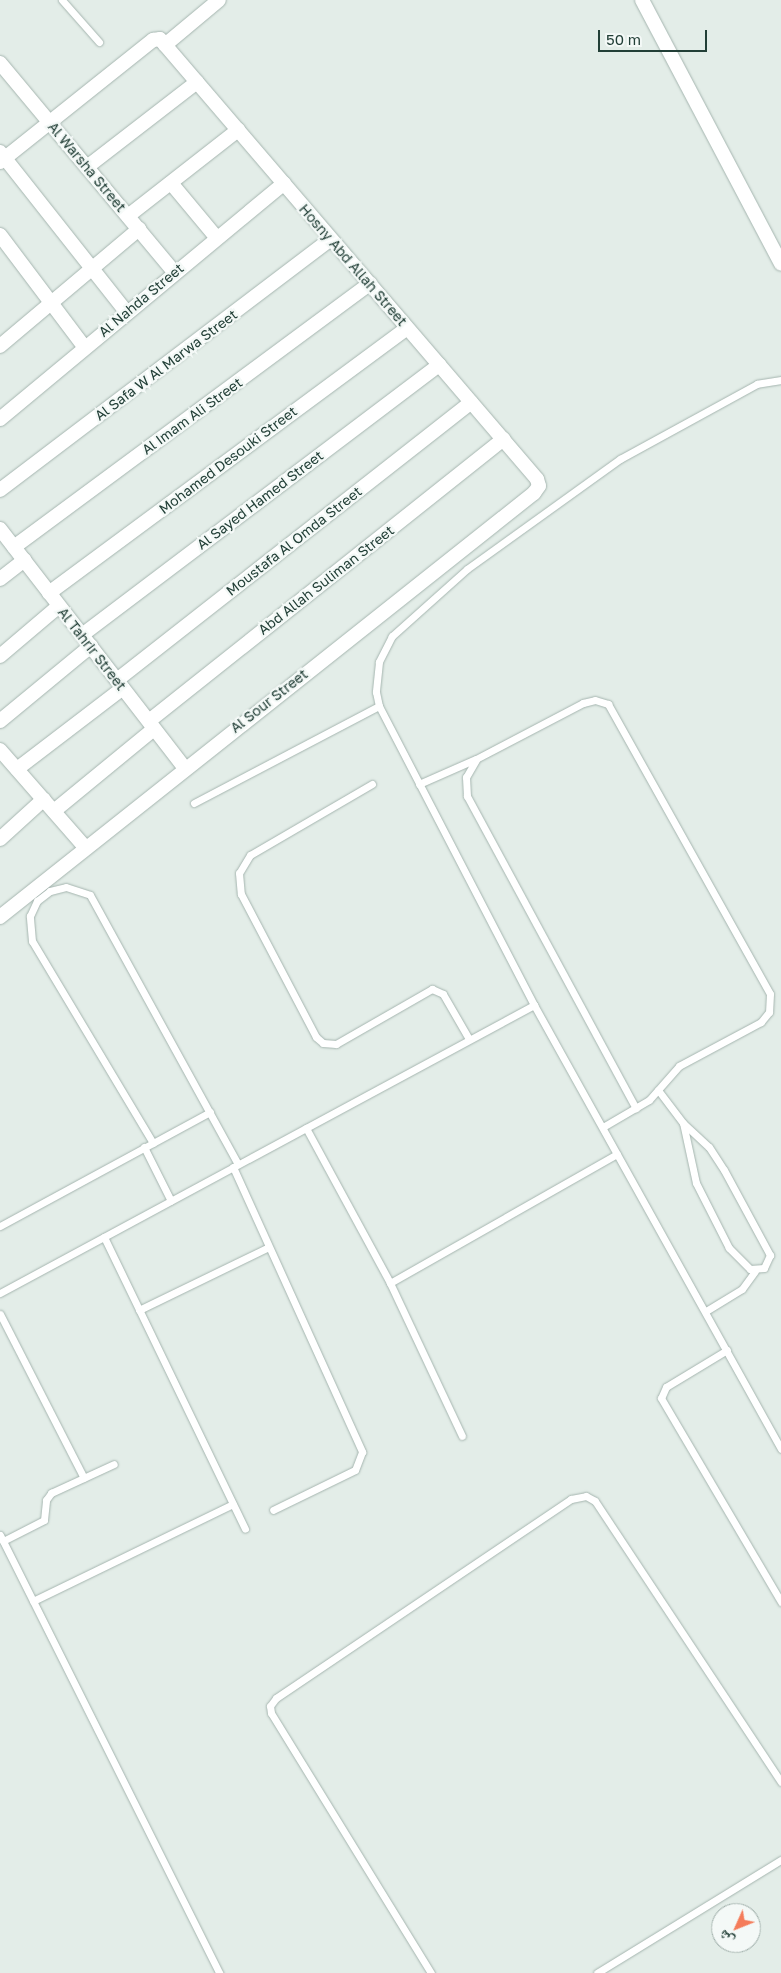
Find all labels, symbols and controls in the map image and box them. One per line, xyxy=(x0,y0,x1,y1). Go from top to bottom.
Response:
scale bar xyxy=(601,20,710,52)
text: 50 m xyxy=(606,30,641,48)
street label: Al Warsha Street xyxy=(45,119,129,215)
street label: Hosny Abd Allah Street xyxy=(296,201,410,329)
street label: Al Nahda Street xyxy=(95,260,187,340)
street label: Al Safa W Al Marwa Street xyxy=(92,306,240,424)
street label: Al Imam Ali Street xyxy=(139,374,245,458)
street label: Mohamed Desouki Street xyxy=(156,403,300,517)
street label: Al Sayed Hamed Street xyxy=(193,447,327,553)
street label: Moustafa Al Omda Street xyxy=(223,483,365,599)
street label: Abd Allah Suliman Street xyxy=(255,522,397,638)
street label: Al Tahrir Street xyxy=(54,604,130,694)
street label: Al Sour Street xyxy=(227,666,311,736)
north arrow xyxy=(711,1903,761,1953)
text: ش xyxy=(714,1927,737,1949)

